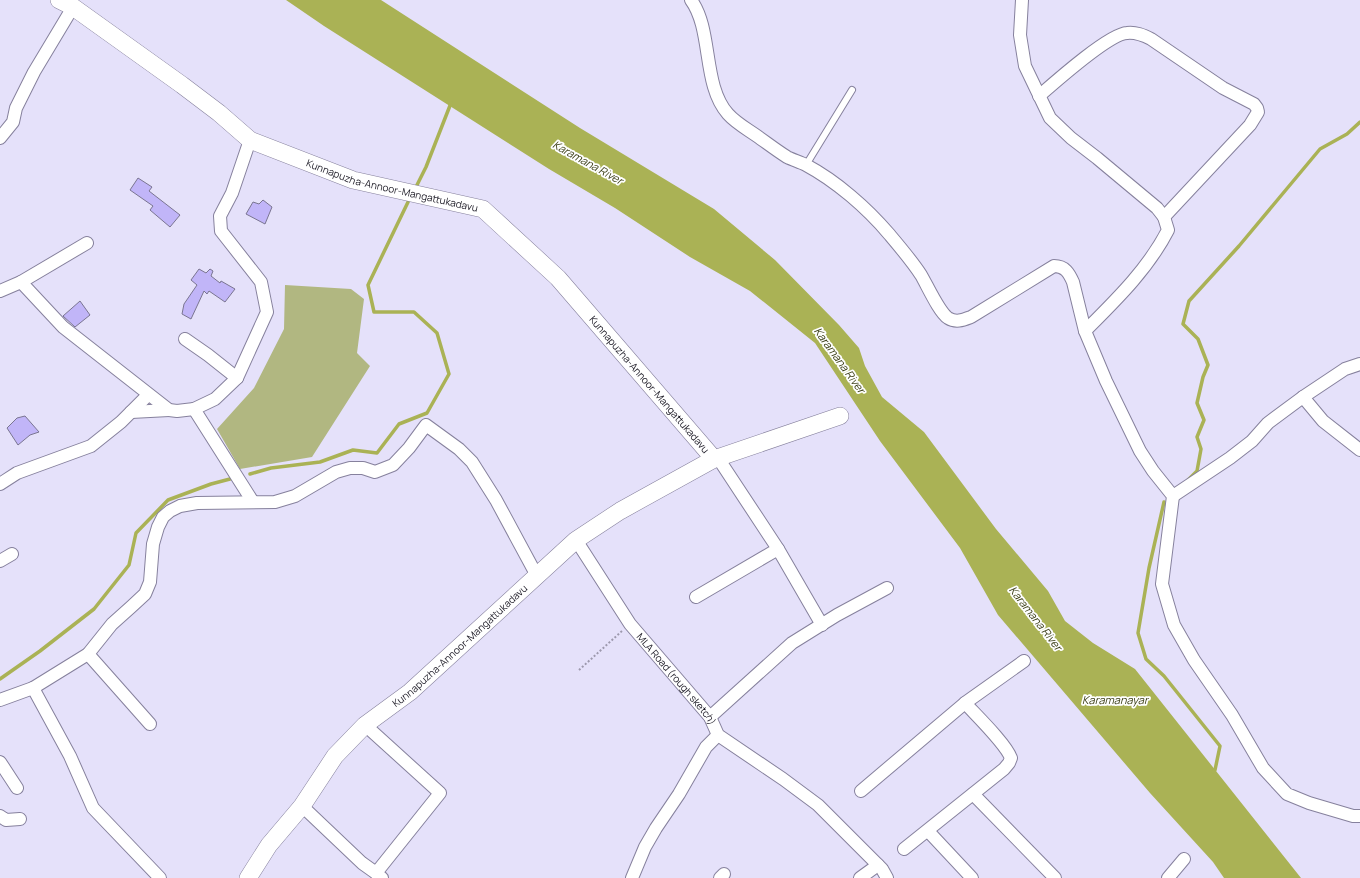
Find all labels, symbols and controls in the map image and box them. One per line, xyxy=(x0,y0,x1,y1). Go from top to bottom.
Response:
water label: Karamana River xyxy=(550,137,628,188)
street label: Kunnapuzha-Annoor-Mangattukadavu xyxy=(304,156,479,215)
street label: Kunnapuzha-Annoor-Mangattukadavu xyxy=(586,312,713,456)
water label: Karamana River xyxy=(811,324,870,398)
street label: Kunnapuzha-Annoor-Mangattukadavu xyxy=(389,581,530,710)
water label: Karamana River xyxy=(1006,583,1067,655)
street label: MLA Road (rough sketch) xyxy=(634,630,720,727)
water label: Karamanayar xyxy=(1082,692,1150,707)

